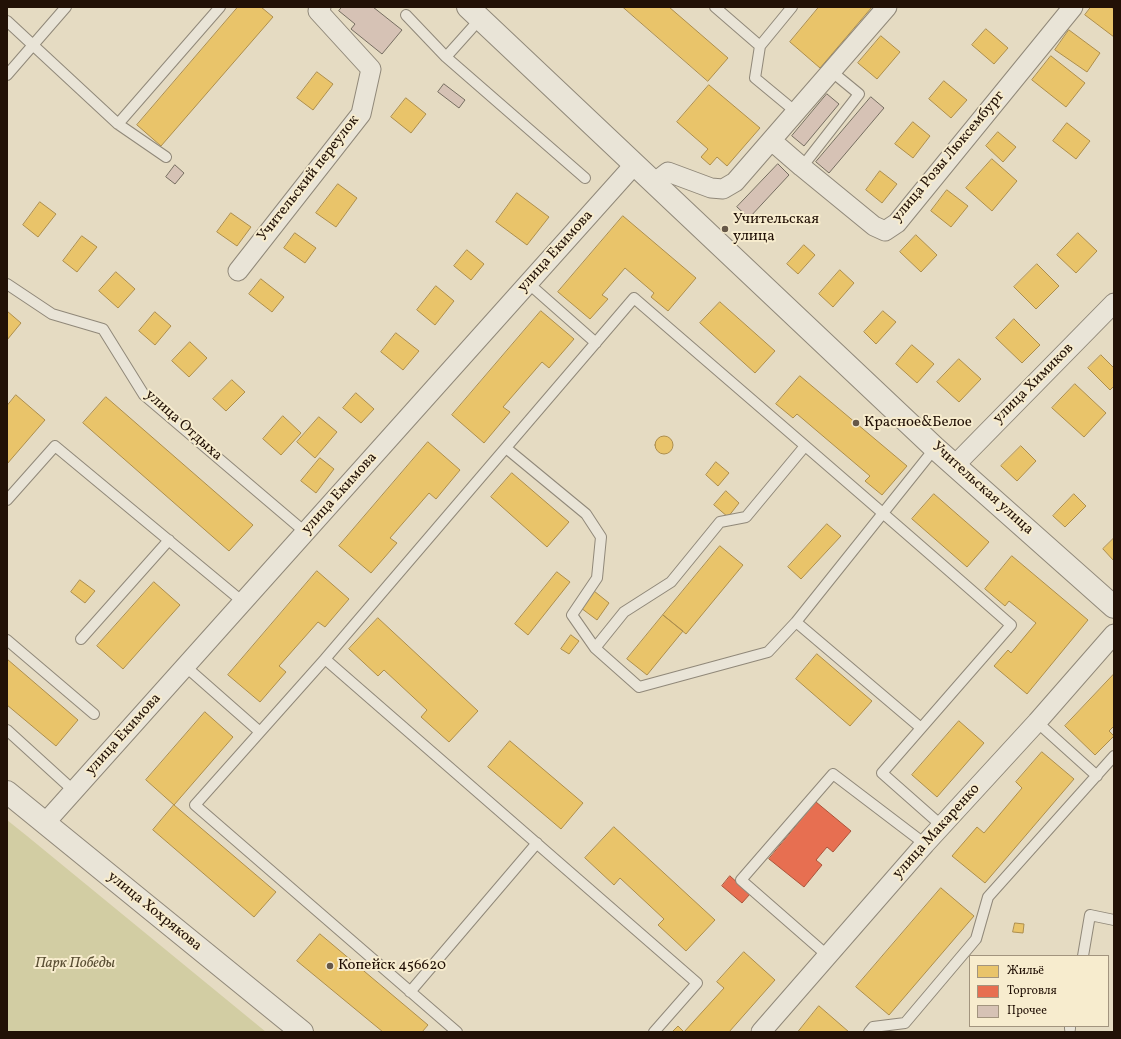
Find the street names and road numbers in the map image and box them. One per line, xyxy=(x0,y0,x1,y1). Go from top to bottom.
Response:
street label: улица Розы Люксембург xyxy=(889,88,1009,226)
street label: Учительский переулок xyxy=(254,112,364,246)
street label: улица Екимова xyxy=(514,207,598,297)
street label: улица Химиков xyxy=(990,340,1078,428)
street label: улица Отдыха xyxy=(141,387,225,465)
street label: Учительская улица xyxy=(927,439,1037,539)
street label: улица Екимова xyxy=(298,449,382,539)
street label: улица Екимова xyxy=(82,690,166,780)
street label: улица Макаренко xyxy=(890,781,984,883)
street label: улица Хохрякова xyxy=(103,868,205,956)

